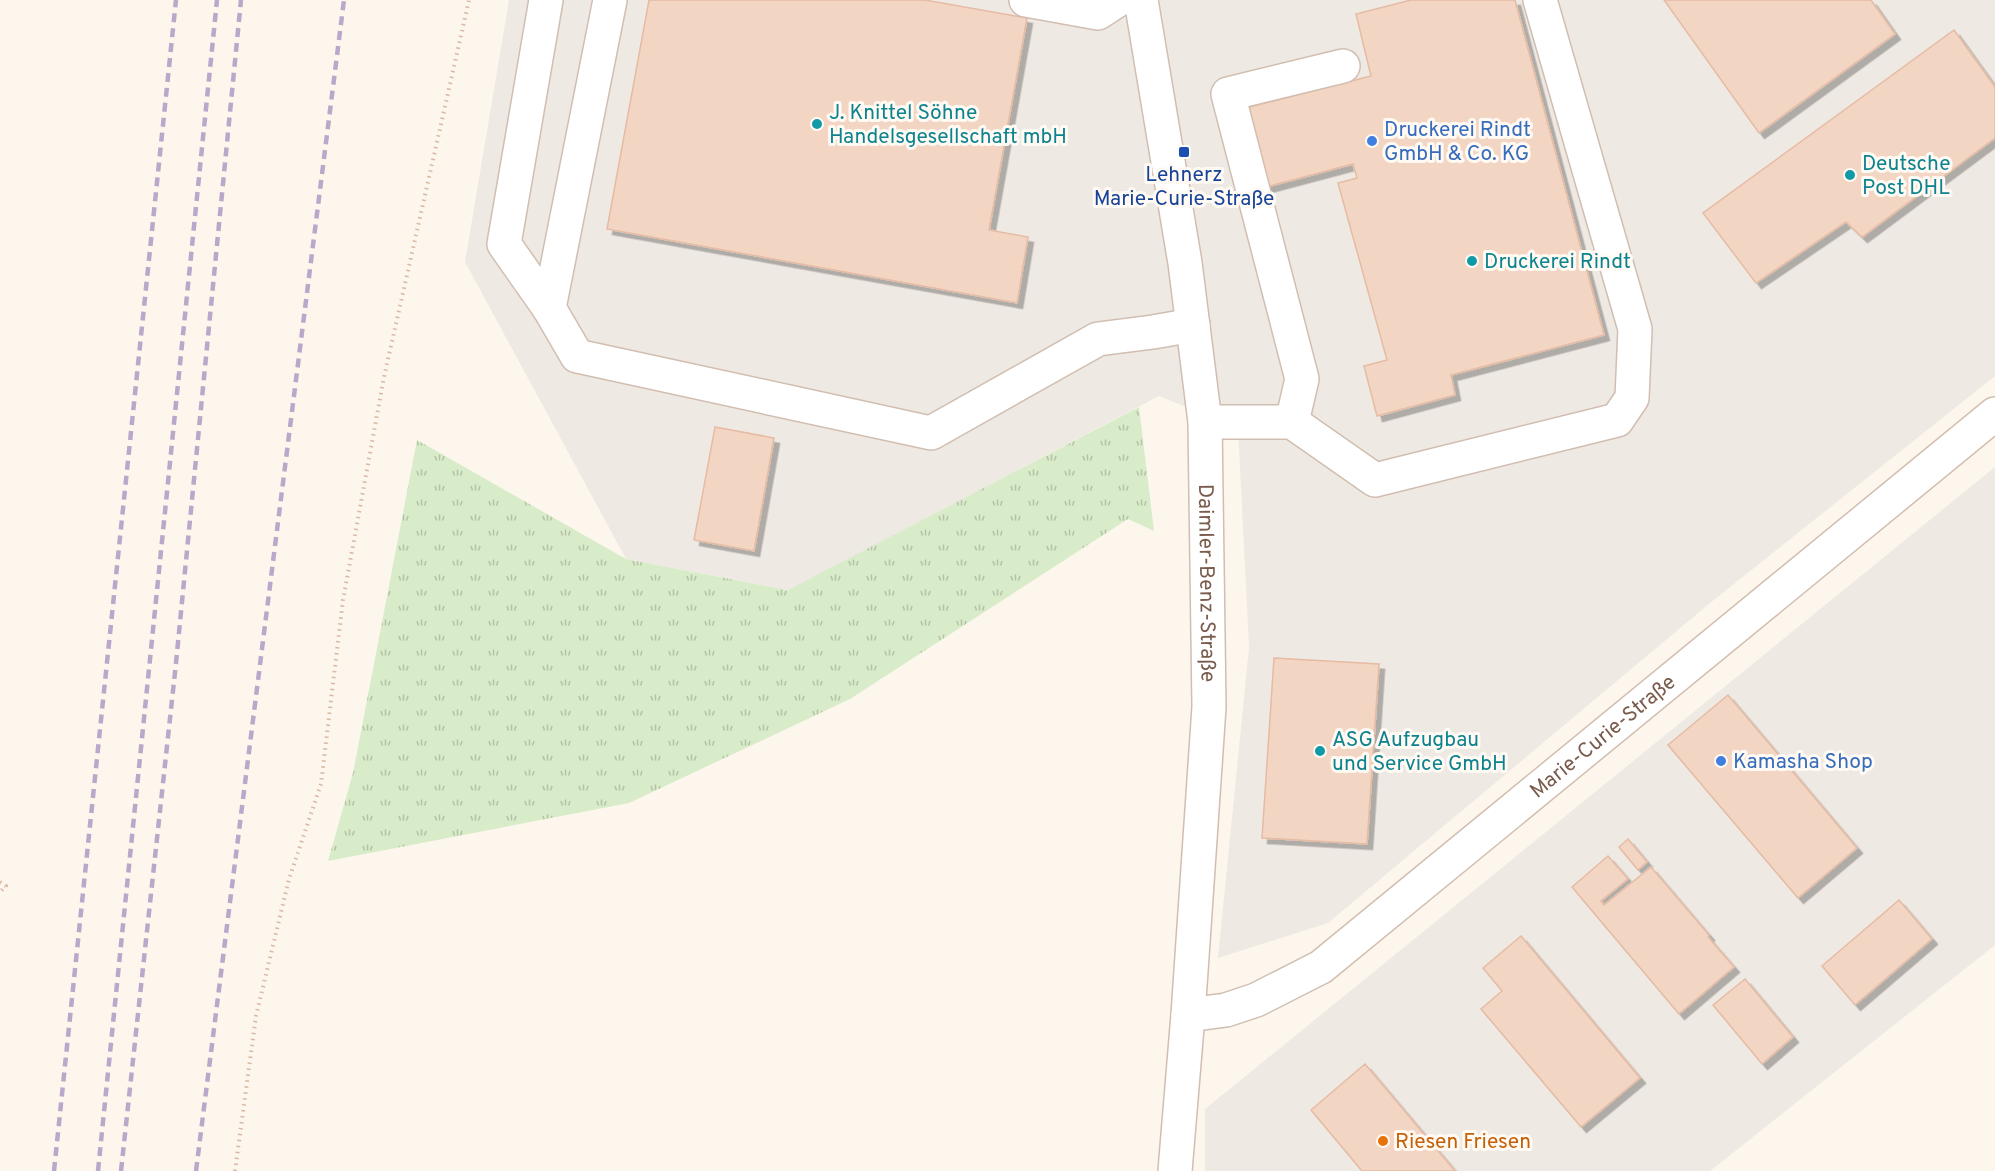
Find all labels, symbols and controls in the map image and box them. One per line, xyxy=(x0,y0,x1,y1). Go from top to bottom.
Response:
place label: J. Knittel Söhne Handelsgesellschaft mbH xyxy=(829,100,1067,151)
marker: J. Knittel Söhne Handelsgesellschaft mbH xyxy=(810,117,824,131)
place label: Druckerei Rindt GmbH & Co. KG xyxy=(1384,117,1531,168)
marker: Druckerei Rindt GmbH & Co. KG xyxy=(1365,134,1379,148)
marker: Lehnerz Marie-Curie-Straße xyxy=(1177,145,1191,159)
place label: Deutsche Post DHL xyxy=(1862,151,1951,202)
place label: Lehnerz Marie-Curie-Straße xyxy=(1094,162,1274,213)
marker: Deutsche Post DHL xyxy=(1843,168,1857,182)
place label: Druckerei Rindt xyxy=(1484,249,1631,276)
marker: Druckerei Rindt xyxy=(1465,254,1479,268)
street label: Daimler-Benz-Straße xyxy=(1191,484,1221,682)
street label: Marie-Curie-Straße xyxy=(1525,669,1682,805)
place label: ASG Aufzugbau und Service GmbH xyxy=(1332,727,1507,778)
marker: ASG Aufzugbau und Service GmbH xyxy=(1313,744,1327,758)
place label: Kamasha Shop xyxy=(1733,749,1873,776)
marker: Kamasha Shop xyxy=(1714,754,1728,768)
place label: Riesen Friesen xyxy=(1395,1129,1531,1156)
marker: Riesen Friesen xyxy=(1376,1134,1390,1148)

